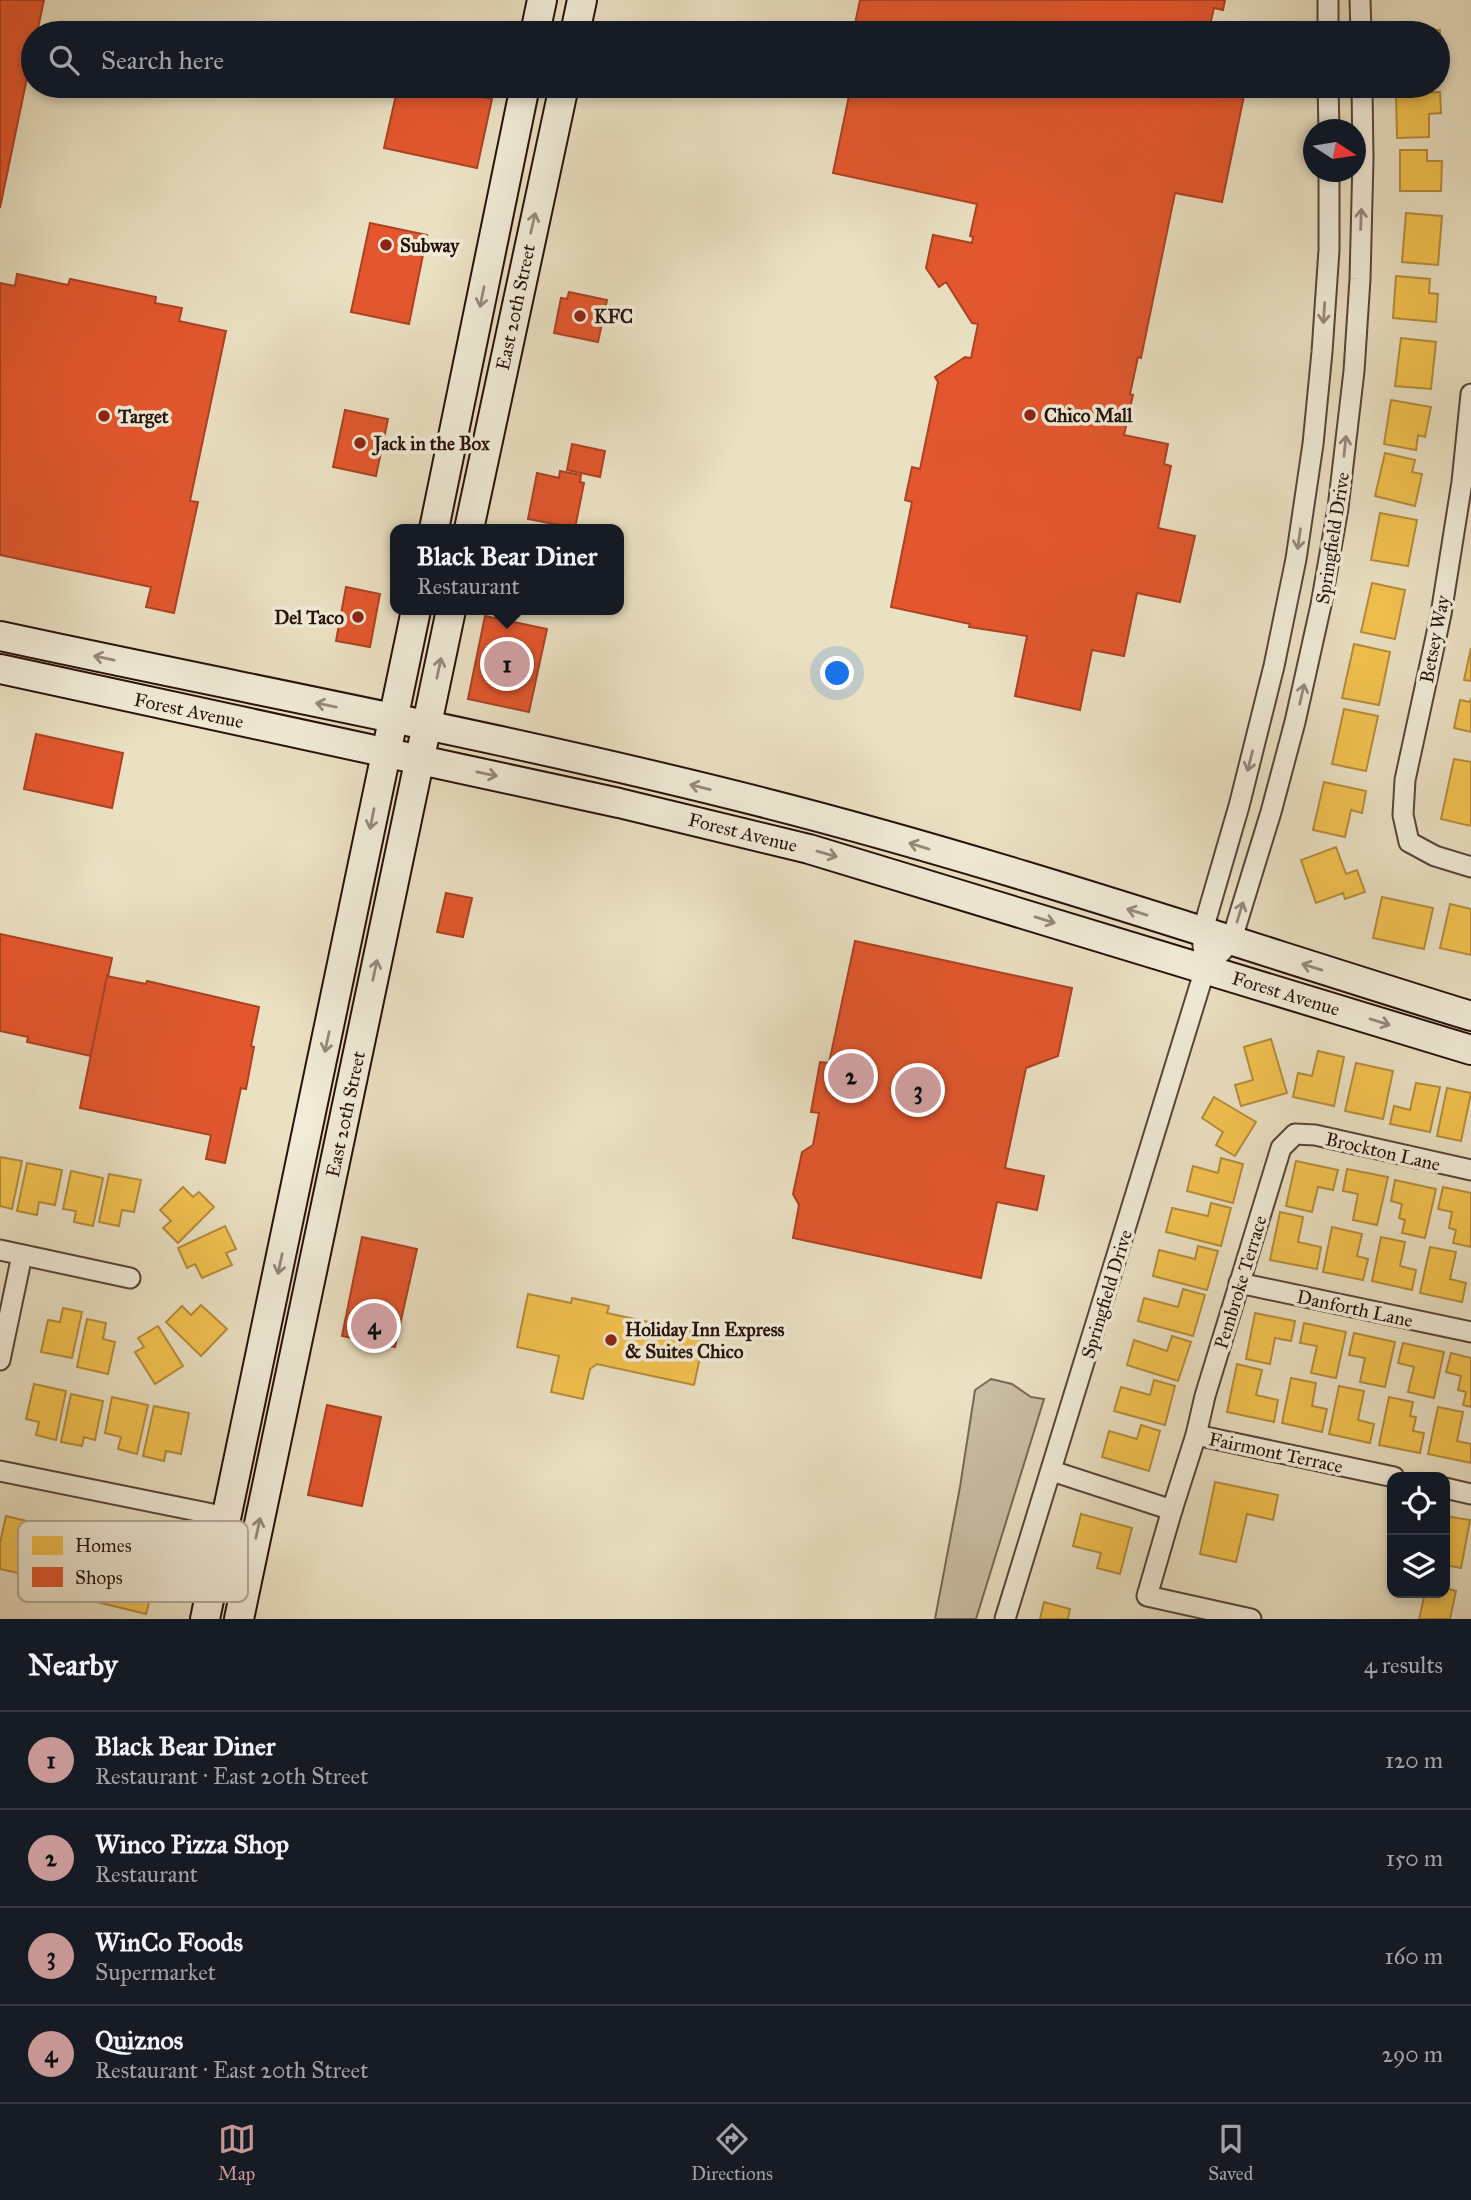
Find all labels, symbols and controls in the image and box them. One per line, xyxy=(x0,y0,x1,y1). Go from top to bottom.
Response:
search box xyxy=(21,21,1450,98)
icon: search xyxy=(45,41,83,79)
text: Search here xyxy=(101,44,224,76)
north arrow xyxy=(1303,119,1366,182)
one-way arrow xyxy=(1354,207,1368,230)
one-way arrow xyxy=(527,212,540,235)
place label: Subway xyxy=(400,234,460,258)
marker: Subway xyxy=(378,237,394,253)
street label: East 20th Street xyxy=(491,242,540,372)
one-way arrow xyxy=(475,285,489,308)
one-way arrow xyxy=(1318,301,1331,324)
place label: KFC xyxy=(594,305,633,328)
marker: KFC xyxy=(572,308,588,324)
place label: Chico Mall xyxy=(1044,404,1133,427)
place label: Target xyxy=(117,405,169,429)
marker: Chico Mall xyxy=(1022,407,1038,423)
marker: Target xyxy=(96,408,112,424)
place label: Jack in the Box xyxy=(371,432,490,456)
marker: Jack in the Box xyxy=(352,435,368,451)
one-way arrow xyxy=(1339,435,1352,457)
street label: Springfield Drive xyxy=(1311,470,1355,606)
popup xyxy=(390,524,624,615)
one-way arrow xyxy=(1293,527,1306,550)
text: Black Bear Diner xyxy=(417,540,597,572)
text: Restaurant xyxy=(417,572,520,600)
street label: Betsey Way xyxy=(1415,592,1454,685)
place label: Del Taco xyxy=(274,606,344,629)
marker: Del Taco xyxy=(350,609,366,625)
pin: 1 xyxy=(484,638,530,690)
one-way arrow xyxy=(93,650,116,664)
your location xyxy=(820,656,854,690)
one-way arrow xyxy=(433,657,446,680)
one-way arrow xyxy=(1296,683,1309,705)
street label: Forest Avenue xyxy=(132,688,246,733)
one-way arrow xyxy=(315,697,338,711)
one-way arrow xyxy=(1243,749,1256,772)
one-way arrow xyxy=(475,767,498,781)
one-way arrow xyxy=(689,779,712,793)
one-way arrow xyxy=(365,807,378,830)
street label: Forest Avenue xyxy=(686,808,800,857)
one-way arrow xyxy=(909,838,931,851)
one-way arrow xyxy=(816,849,838,862)
one-way arrow xyxy=(1235,902,1248,924)
one-way arrow xyxy=(1126,905,1148,918)
one-way arrow xyxy=(1034,914,1056,927)
one-way arrow xyxy=(369,959,383,982)
one-way arrow xyxy=(1301,959,1323,972)
street label: Forest Avenue xyxy=(1229,966,1343,1021)
one-way arrow xyxy=(1368,1017,1390,1030)
one-way arrow xyxy=(320,1030,334,1053)
street label: East 20th Street xyxy=(321,1049,370,1179)
pin: 2 xyxy=(828,1050,874,1102)
pin: 3 xyxy=(895,1064,941,1116)
street label: Brockton Lane xyxy=(1323,1127,1443,1176)
street label: Pembroke Terrace xyxy=(1209,1213,1272,1352)
street label: Springfield Drive xyxy=(1076,1227,1138,1362)
one-way arrow xyxy=(273,1252,286,1275)
street label: Danforth Lane xyxy=(1295,1285,1415,1332)
pin: 4 xyxy=(351,1300,397,1352)
place label: Holiday Inn Express & Suites Chico xyxy=(625,1318,785,1363)
marker: Holiday Inn Express & Suites Chico xyxy=(603,1332,619,1348)
street label: Fairmont Terrace xyxy=(1207,1427,1345,1478)
map controls xyxy=(1387,1472,1450,1598)
button: locate xyxy=(1387,1472,1450,1535)
one-way arrow xyxy=(252,1517,266,1540)
legend xyxy=(18,1521,248,1602)
text: Homes xyxy=(75,1534,132,1557)
button: layers xyxy=(1387,1535,1450,1598)
text: Shops xyxy=(75,1566,123,1589)
text: Nearby xyxy=(28,1647,118,1683)
text: 4 results xyxy=(1364,1651,1443,1679)
text: Black Bear Diner xyxy=(95,1730,276,1762)
text: 1 xyxy=(46,1746,56,1774)
text: 120 m xyxy=(1385,1746,1443,1774)
text: Restaurant · East 20th Street xyxy=(95,1762,368,1790)
text: Winco Pizza Shop xyxy=(95,1828,289,1860)
text: 2 xyxy=(45,1844,57,1872)
text: 150 m xyxy=(1386,1844,1443,1872)
text: Restaurant xyxy=(95,1860,198,1888)
text: WinCo Foods xyxy=(95,1926,243,1958)
text: 3 xyxy=(46,1942,56,1970)
text: 160 m xyxy=(1385,1942,1443,1970)
text: Supermarket xyxy=(95,1958,216,1986)
text: Quiznos xyxy=(95,2024,183,2056)
text: 4 xyxy=(45,2040,57,2068)
text: 290 m xyxy=(1382,2040,1443,2068)
text: Restaurant · East 20th Street xyxy=(95,2056,368,2084)
tab: Map xyxy=(218,2120,256,2185)
tab: Directions xyxy=(691,2120,773,2185)
tab: Saved xyxy=(1208,2120,1253,2185)

